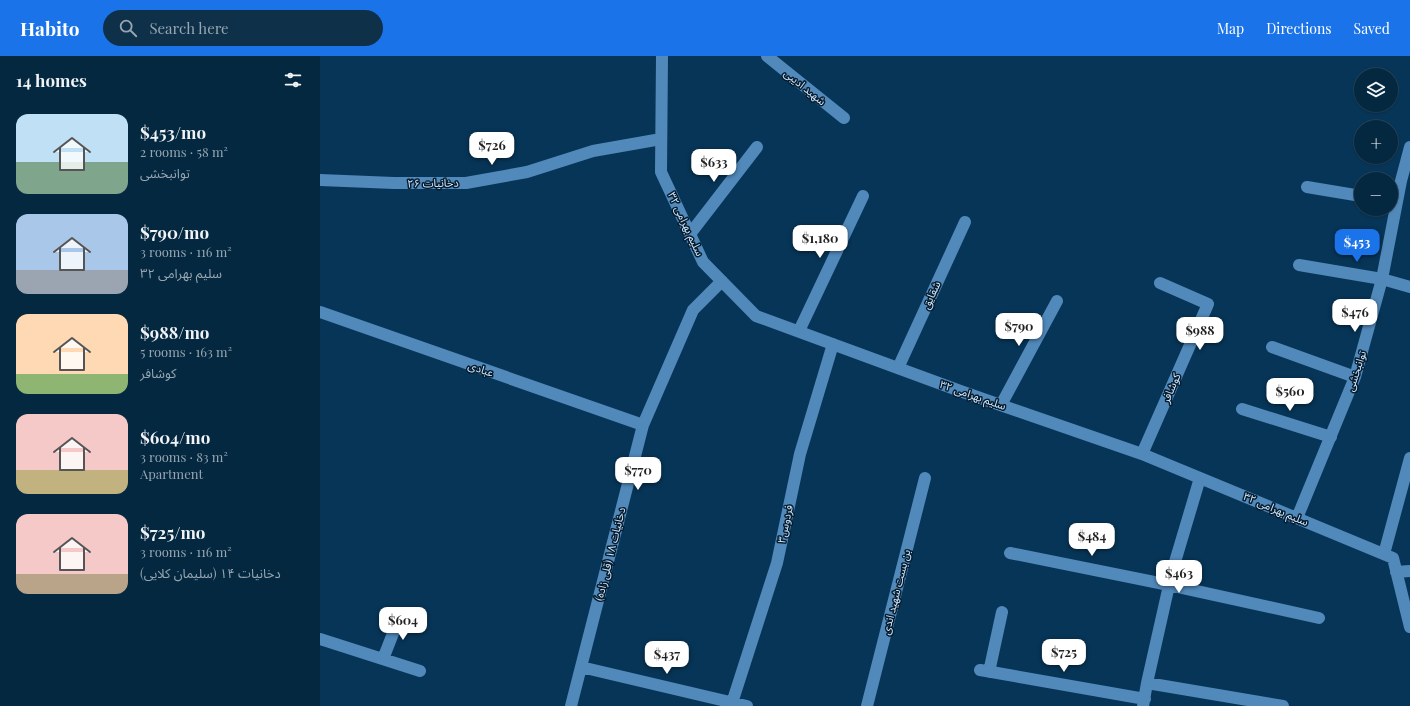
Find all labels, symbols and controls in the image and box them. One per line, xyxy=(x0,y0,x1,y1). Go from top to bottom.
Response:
search box xyxy=(103,10,383,46)
text: Habito xyxy=(20,15,79,41)
icon: search xyxy=(117,17,139,39)
text: Search here xyxy=(149,18,229,38)
text: Map xyxy=(1217,19,1244,38)
text: Directions xyxy=(1266,19,1332,38)
text: Saved xyxy=(1354,19,1390,38)
street label: شهید ادیبی xyxy=(781,65,830,108)
map controls xyxy=(1354,68,1398,216)
button: layers xyxy=(1354,68,1398,112)
text: 14 homes xyxy=(16,69,87,91)
icon: filters xyxy=(282,69,304,91)
button: + xyxy=(1354,120,1398,164)
text: $453/mo xyxy=(140,121,206,143)
icon: home xyxy=(48,130,96,178)
pin: $726 xyxy=(468,132,516,166)
text: $726 xyxy=(478,136,506,153)
text: 2 rooms · 58 m² xyxy=(140,143,228,160)
pin: $633 xyxy=(690,149,738,183)
text: $633 xyxy=(700,153,728,170)
text: توانبخشی xyxy=(140,164,190,181)
button: − xyxy=(1354,172,1398,216)
street label: دخانیات ۲۶ xyxy=(407,175,459,191)
street label: سلیم بهرامی ۳۲ xyxy=(663,189,708,260)
text: $790/mo xyxy=(140,221,209,243)
pin: $1,180 xyxy=(787,225,853,259)
text: $1,180 xyxy=(802,229,838,246)
pin: $453 xyxy=(1333,229,1381,263)
icon: home xyxy=(48,230,96,278)
text: $453 xyxy=(1344,233,1370,250)
text: 3 rooms · 116 m² xyxy=(140,243,232,260)
text: سلیم بهرامی ۳۲ xyxy=(140,264,222,281)
street label: شقایق xyxy=(918,278,944,311)
pin: $476 xyxy=(1331,299,1379,333)
text: $476 xyxy=(1341,303,1369,320)
pin: $790 xyxy=(995,313,1043,347)
text: $790 xyxy=(1005,317,1033,334)
pin: $988 xyxy=(1176,317,1224,351)
text: $988/mo xyxy=(140,321,209,343)
text: $988 xyxy=(1185,321,1215,338)
icon: home xyxy=(48,330,96,378)
text: 5 rooms · 163 m² xyxy=(140,343,232,360)
street label: توانبخشی xyxy=(1342,348,1369,393)
street label: عبادی xyxy=(466,357,496,380)
text: کوشافر xyxy=(140,364,176,381)
street label: کوشافر xyxy=(1157,370,1184,406)
street label: سلیم بهرامی ۳۲ xyxy=(937,376,1009,415)
pin: $560 xyxy=(1266,378,1314,412)
text: $560 xyxy=(1275,382,1305,399)
text: $604/mo xyxy=(140,426,210,448)
icon: home xyxy=(48,430,96,478)
text: 3 rooms · 83 m² xyxy=(140,448,228,465)
pin: $770 xyxy=(614,457,662,491)
text: $770 xyxy=(624,461,652,478)
text: Apartment xyxy=(140,465,203,482)
street label: سلیم بهرامی ۳۲ xyxy=(1241,488,1311,531)
street label: فردوس۳ xyxy=(773,503,796,544)
street label: دخانیات ۱۸ (قلی زاده) xyxy=(591,506,628,602)
text: $725/mo xyxy=(140,521,205,543)
pin: $484 xyxy=(1068,523,1116,557)
text: $484 xyxy=(1078,527,1106,544)
icon: home xyxy=(48,530,96,578)
text: 3 rooms · 116 m² xyxy=(140,543,232,560)
street label: بن بست شهید اندی xyxy=(878,548,913,636)
pin: $463 xyxy=(1155,560,1203,594)
text: دخانیات ۱۴ (سلیمان کلایی) xyxy=(140,564,281,581)
text: $463 xyxy=(1165,564,1193,581)
pin: $604 xyxy=(379,607,427,641)
text: $604 xyxy=(388,611,418,628)
pin: $725 xyxy=(1040,639,1088,673)
pin: $437 xyxy=(643,641,691,675)
text: $725 xyxy=(1051,643,1077,660)
text: $437 xyxy=(654,645,680,662)

